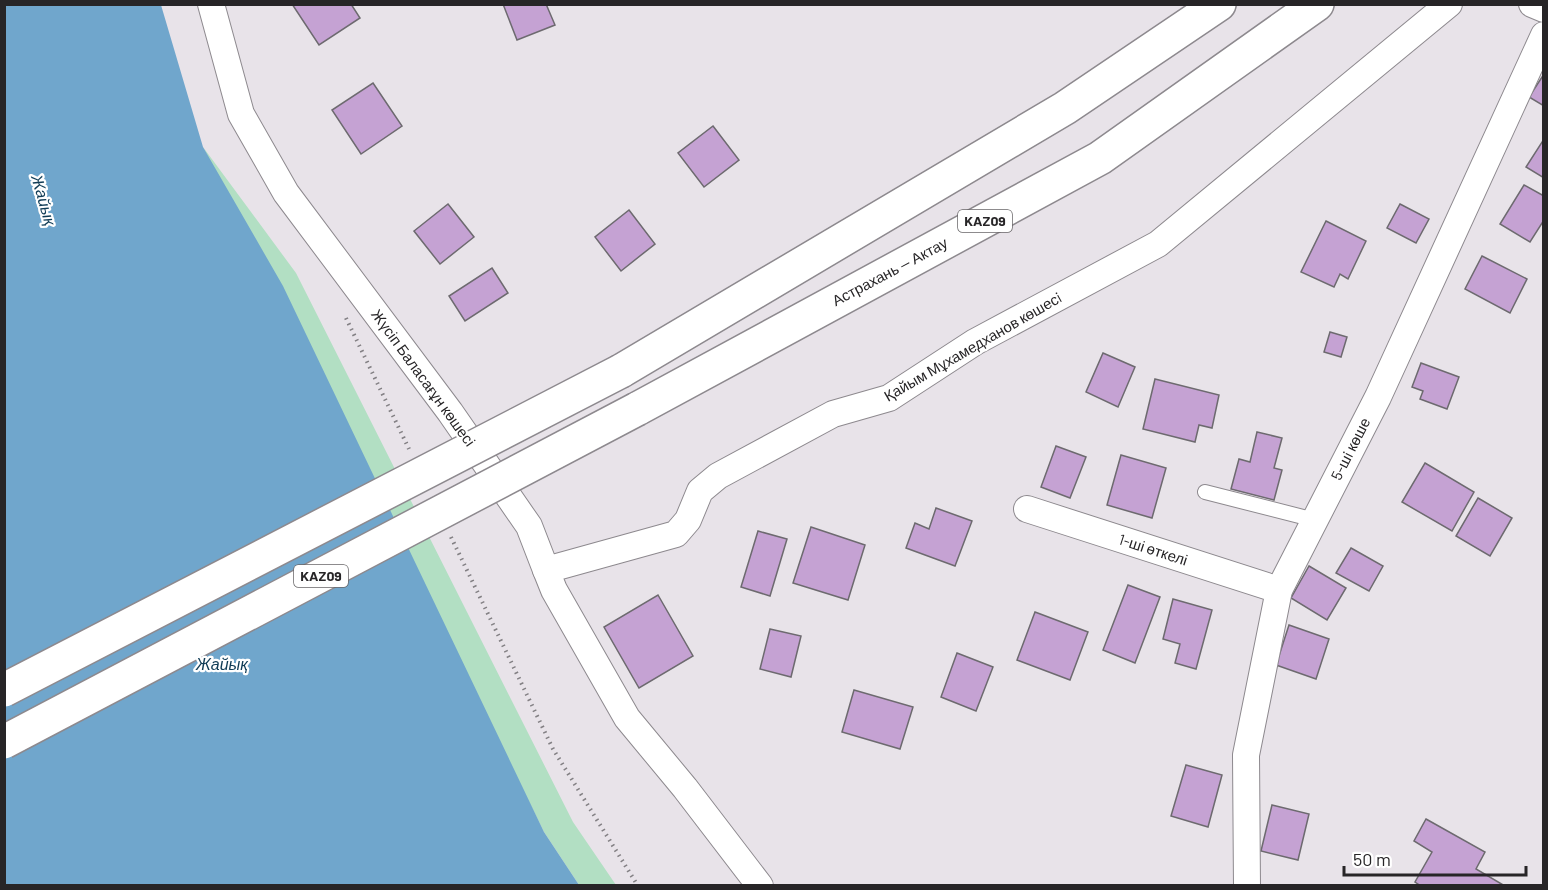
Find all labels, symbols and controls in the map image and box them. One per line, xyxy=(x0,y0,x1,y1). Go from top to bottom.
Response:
water label: Жайық xyxy=(28,171,61,229)
road number: KAZ09 xyxy=(958,210,1012,232)
street label: Астрахань — Актау xyxy=(829,233,951,309)
street label: Қайым Мұхамедханов көшесi xyxy=(880,288,1065,404)
street label: Жүсіп Баласағұн көшесі xyxy=(368,305,480,449)
street label: 5-шi көше xyxy=(1327,414,1374,483)
street label: 1-ші өткелі xyxy=(1117,529,1190,569)
road number: KAZ09 xyxy=(294,565,348,587)
water label: Жайық xyxy=(195,654,249,673)
scale bar xyxy=(1344,839,1526,877)
text: 50 m xyxy=(1353,848,1391,870)

